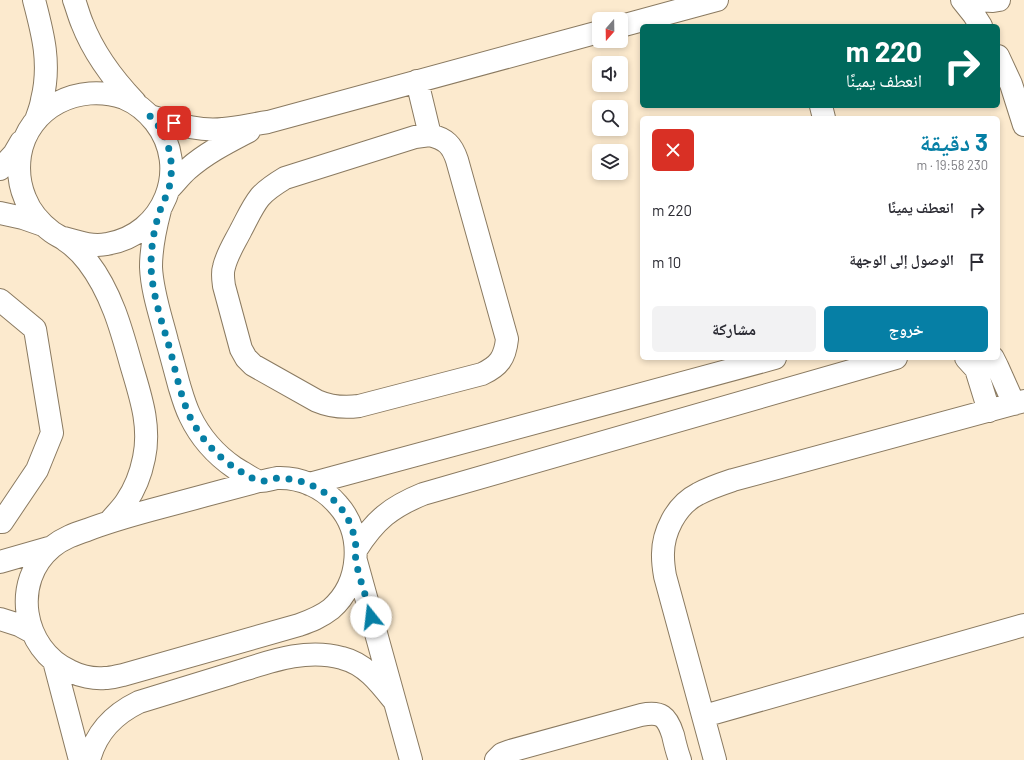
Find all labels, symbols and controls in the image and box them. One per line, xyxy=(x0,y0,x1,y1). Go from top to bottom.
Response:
north arrow xyxy=(592,12,628,48)
map controls xyxy=(592,12,628,180)
text: 220 m xyxy=(846,34,922,68)
icon: right xyxy=(936,40,988,92)
button: sound xyxy=(592,56,628,92)
text: انعطف يمينًا xyxy=(846,69,922,91)
button: search xyxy=(592,100,628,136)
pin xyxy=(157,106,191,140)
icon: arrive xyxy=(163,112,185,134)
text: 3 دقيقة xyxy=(920,127,988,156)
button: close xyxy=(652,129,694,171)
button: layers xyxy=(592,144,628,180)
text: 230 m · 19:58 xyxy=(917,157,988,173)
text: انعطف يمينًا xyxy=(887,198,954,216)
icon: right xyxy=(966,199,988,221)
text: 220 m xyxy=(652,201,692,219)
text: الوصول إلى الوجهة xyxy=(849,250,954,268)
icon: arrive xyxy=(966,251,988,273)
text: 10 m xyxy=(652,253,681,271)
button: مشاركة xyxy=(652,306,816,352)
button: خروج xyxy=(824,306,988,352)
position arrow xyxy=(350,596,392,638)

